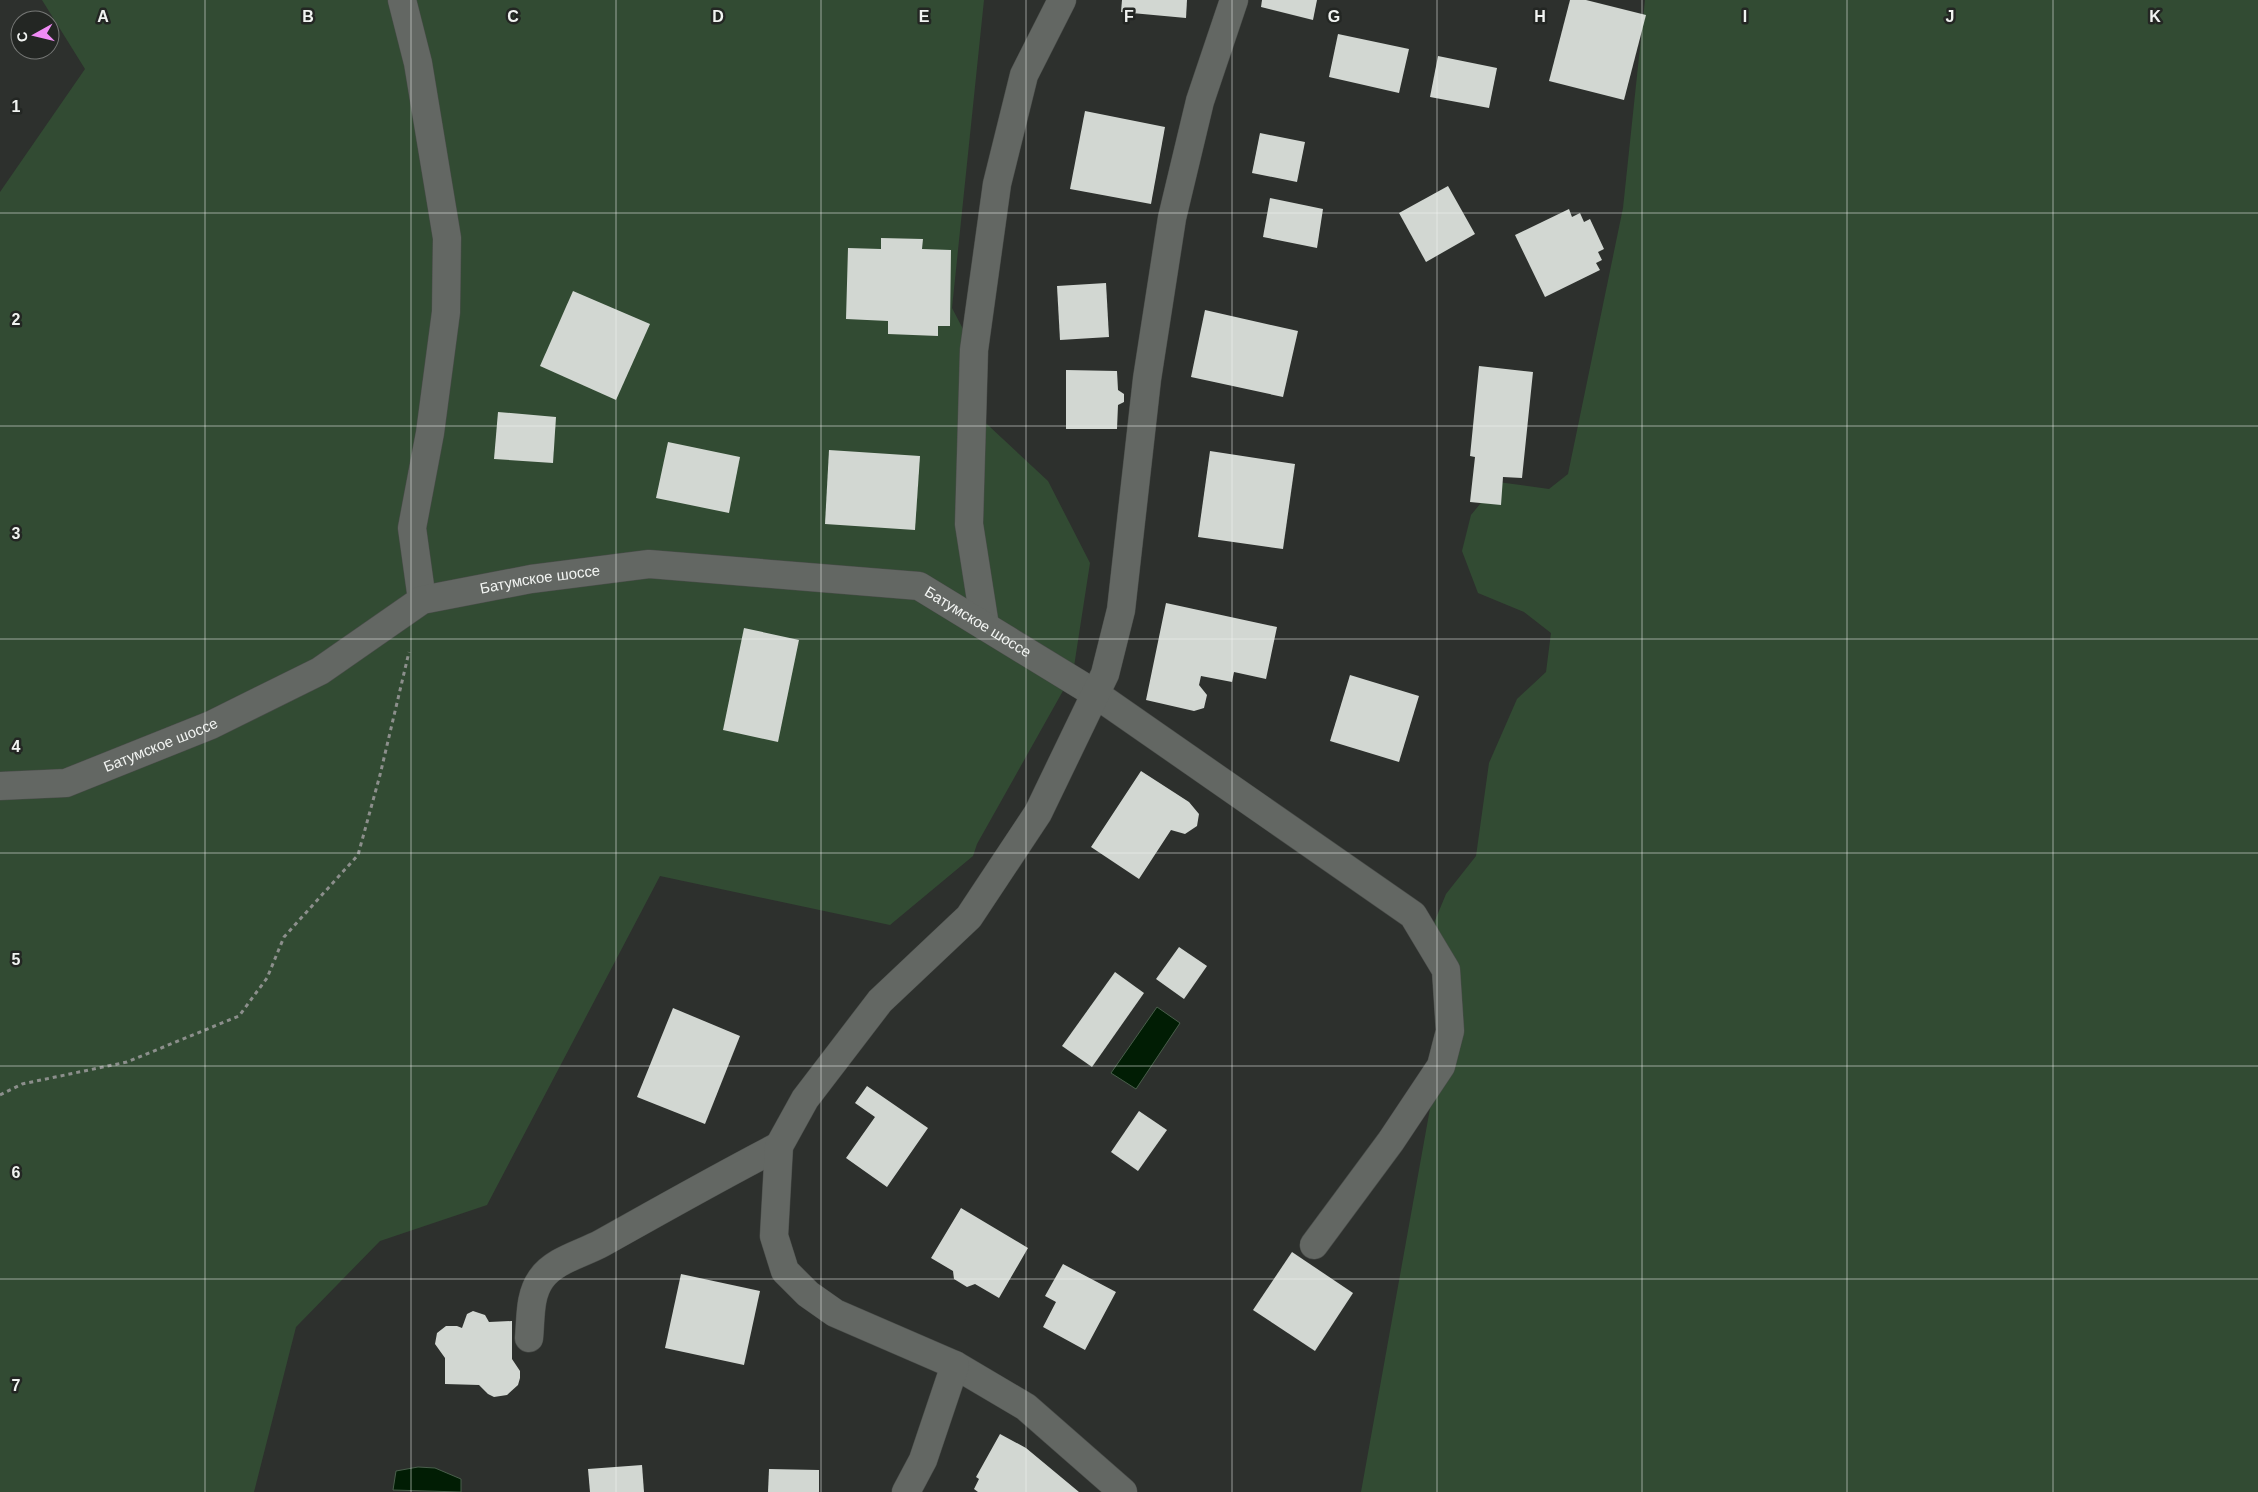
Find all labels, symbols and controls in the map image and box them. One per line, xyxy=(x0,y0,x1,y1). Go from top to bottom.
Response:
text: A xyxy=(97,8,109,25)
text: B xyxy=(302,8,314,25)
text: C xyxy=(507,8,519,25)
text: D xyxy=(712,8,724,25)
text: E xyxy=(919,8,930,25)
text: F xyxy=(1124,8,1134,25)
text: G xyxy=(1328,8,1340,25)
text: H xyxy=(1534,8,1546,25)
text: I xyxy=(1743,8,1747,25)
text: J xyxy=(1946,8,1954,25)
text: K xyxy=(2149,8,2161,25)
north arrow xyxy=(10,10,60,60)
text: С xyxy=(13,31,31,43)
text: 1 xyxy=(12,98,21,115)
text: 2 xyxy=(12,311,21,328)
text: 3 xyxy=(12,525,21,542)
street label: Батумское шоссе xyxy=(478,561,601,597)
street label: Батумское шоссе xyxy=(922,583,1034,660)
street label: Батумское шоссе xyxy=(101,714,220,775)
text: 4 xyxy=(12,738,21,755)
text: 5 xyxy=(12,951,21,968)
text: 6 xyxy=(12,1164,21,1181)
text: 7 xyxy=(12,1377,21,1394)

